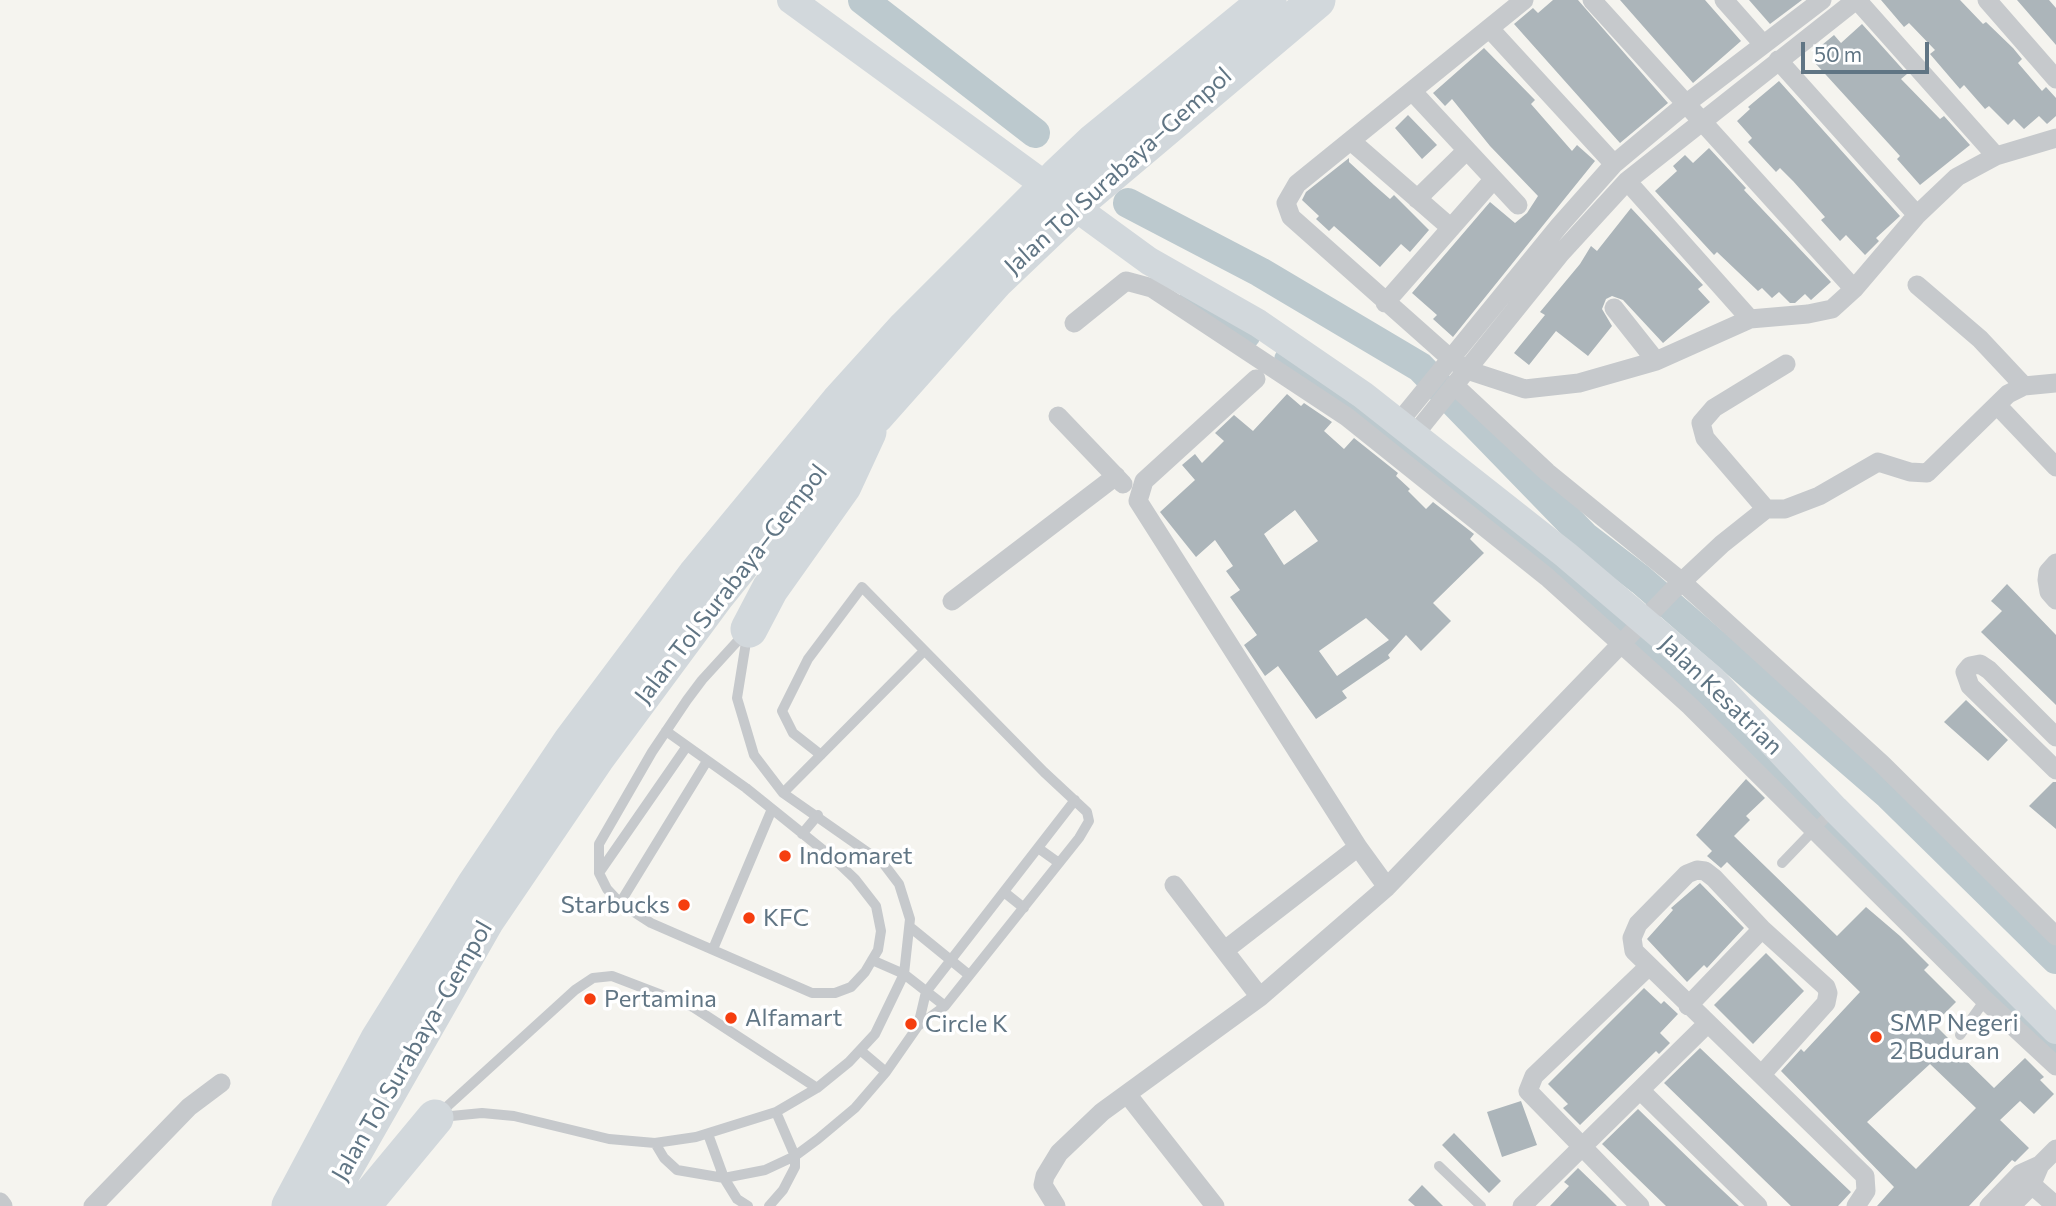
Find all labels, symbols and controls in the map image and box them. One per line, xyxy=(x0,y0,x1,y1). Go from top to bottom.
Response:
scale bar xyxy=(1804,28,1932,72)
text: 50 m xyxy=(1814,41,1862,66)
street label: Jalan Tol Surabaya–Gempol xyxy=(999,61,1237,281)
street label: Jalan Tol Surabaya–Gempol xyxy=(629,459,833,709)
street label: Jalan Kesatrian xyxy=(1654,629,1788,761)
place label: Indomaret xyxy=(799,842,913,870)
marker: Indomaret xyxy=(777,848,793,864)
place label: Starbucks xyxy=(561,891,670,919)
marker: Starbucks xyxy=(676,897,692,913)
place label: KFC xyxy=(763,904,809,932)
marker: KFC xyxy=(741,910,757,926)
street label: Jalan Tol Surabaya–Gempol xyxy=(326,916,498,1186)
place label: Pertamina xyxy=(604,985,717,1013)
marker: Pertamina xyxy=(582,991,598,1007)
place label: Alfamart xyxy=(745,1004,842,1032)
place label: SMP Negeri 2 Buduran xyxy=(1890,1009,2019,1065)
marker: Alfamart xyxy=(723,1010,739,1026)
place label: Circle K xyxy=(925,1010,1008,1038)
marker: Circle K xyxy=(903,1016,919,1032)
marker: SMP Negeri 2 Buduran xyxy=(1868,1029,1884,1045)

